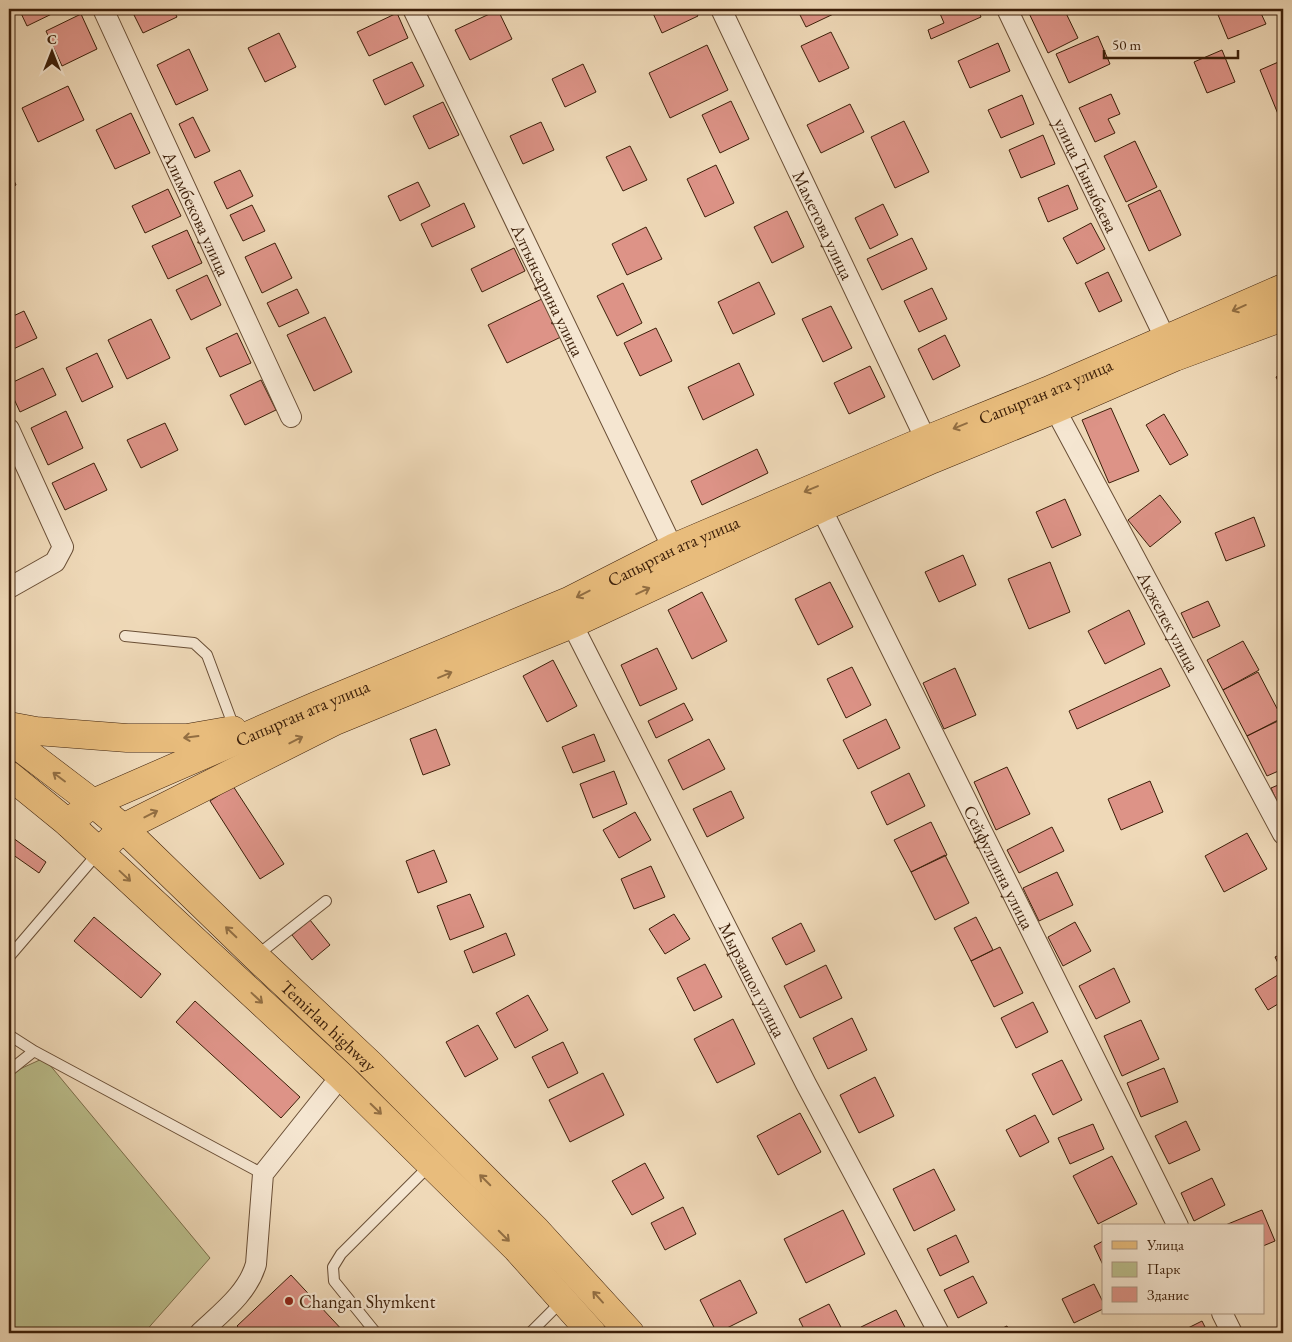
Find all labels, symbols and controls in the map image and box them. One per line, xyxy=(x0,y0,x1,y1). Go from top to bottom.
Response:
north arrow xyxy=(28,28,78,78)
scale bar xyxy=(1104,28,1238,60)
text: С xyxy=(47,30,57,48)
text: 50 m xyxy=(1112,35,1141,54)
street label: улица Тыныбаева xyxy=(1049,114,1124,237)
street label: Алимбекова улица xyxy=(158,146,236,280)
street label: Маметова улица xyxy=(788,167,860,284)
street label: Алтынсарина улица xyxy=(506,219,590,361)
one-way arrow xyxy=(1232,303,1247,313)
street label: Сапырган ата улица xyxy=(975,352,1117,429)
one-way arrow xyxy=(953,422,968,431)
one-way arrow xyxy=(803,486,818,495)
street label: Сапырган ата улица xyxy=(603,509,743,591)
street label: Акжелек улица xyxy=(1132,566,1206,676)
one-way arrow xyxy=(635,586,650,595)
one-way arrow xyxy=(576,589,591,599)
one-way arrow xyxy=(437,670,452,679)
street label: Сапырган ата улица xyxy=(232,673,373,751)
one-way arrow xyxy=(184,732,200,742)
one-way arrow xyxy=(289,735,304,745)
one-way arrow xyxy=(53,771,66,782)
street label: Сейфуллина улица xyxy=(959,801,1040,934)
one-way arrow xyxy=(143,808,158,818)
one-way arrow xyxy=(118,870,131,882)
street label: Мырзашол улица xyxy=(714,918,792,1042)
one-way arrow xyxy=(225,926,237,939)
street label: Temirlan highway xyxy=(276,975,382,1076)
one-way arrow xyxy=(251,992,263,1004)
one-way arrow xyxy=(369,1103,382,1115)
one-way arrow xyxy=(479,1174,492,1186)
legend xyxy=(1102,1224,1264,1314)
one-way arrow xyxy=(498,1229,510,1242)
text: Улица xyxy=(1146,1235,1184,1254)
text: Парк xyxy=(1147,1259,1180,1278)
text: Здание xyxy=(1147,1285,1189,1304)
place label: Changan Shymkent xyxy=(299,1290,436,1313)
one-way arrow xyxy=(592,1291,603,1304)
marker: Changan Shymkent xyxy=(283,1295,295,1307)

